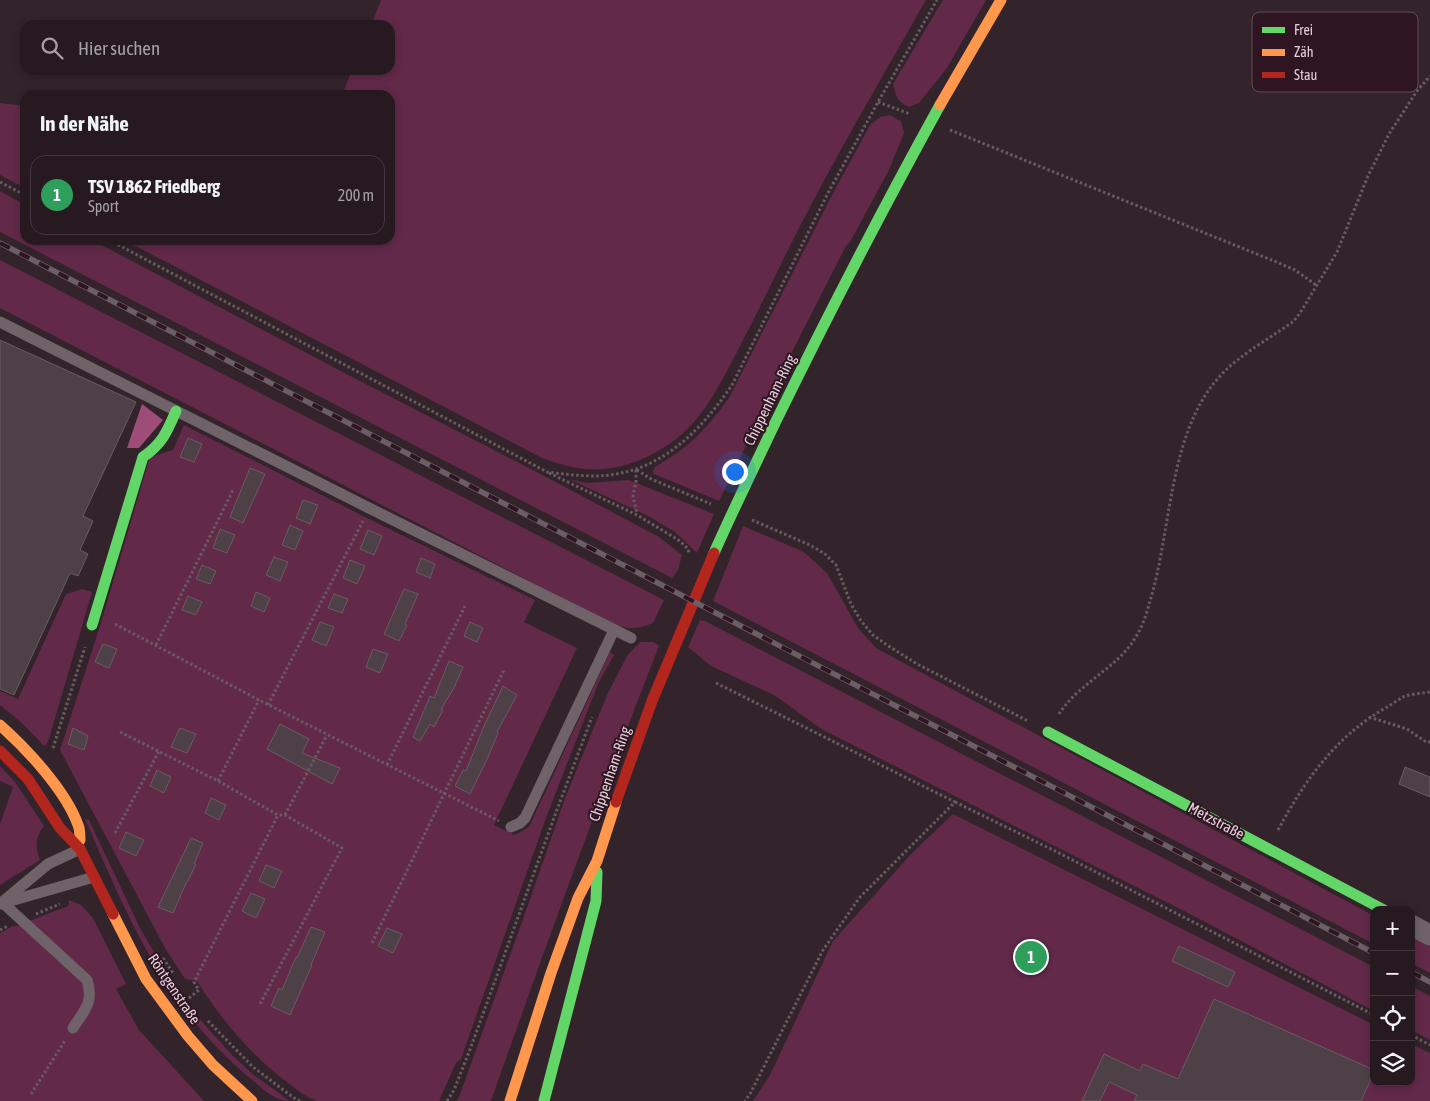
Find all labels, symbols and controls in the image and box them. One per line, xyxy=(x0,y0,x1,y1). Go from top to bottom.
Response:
legend xyxy=(1252,12,1418,92)
search box xyxy=(20,20,395,75)
text: Frei xyxy=(1294,22,1313,38)
icon: search xyxy=(38,34,66,62)
text: Hier suchen xyxy=(78,37,160,59)
text: Zäh xyxy=(1294,44,1314,60)
text: Stau xyxy=(1294,67,1317,83)
text: In der Nähe xyxy=(40,111,129,135)
text: TSV 1862 Friedberg xyxy=(88,175,220,197)
text: 1 xyxy=(53,186,61,204)
text: 200 m xyxy=(338,186,374,204)
text: Sport xyxy=(88,197,119,215)
street label: Chippenham-Ring xyxy=(740,351,799,448)
your location xyxy=(722,459,748,485)
street label: Chippenham-Ring xyxy=(585,724,634,824)
street label: Metzstraße xyxy=(1185,799,1247,843)
map controls xyxy=(1370,906,1415,1086)
button: + xyxy=(1370,906,1415,951)
pin: 1 xyxy=(1015,938,1047,976)
street label: Röntgenstraße xyxy=(145,950,204,1027)
button: − xyxy=(1370,951,1415,996)
button: locate xyxy=(1370,996,1415,1041)
button: layers xyxy=(1370,1041,1415,1086)

